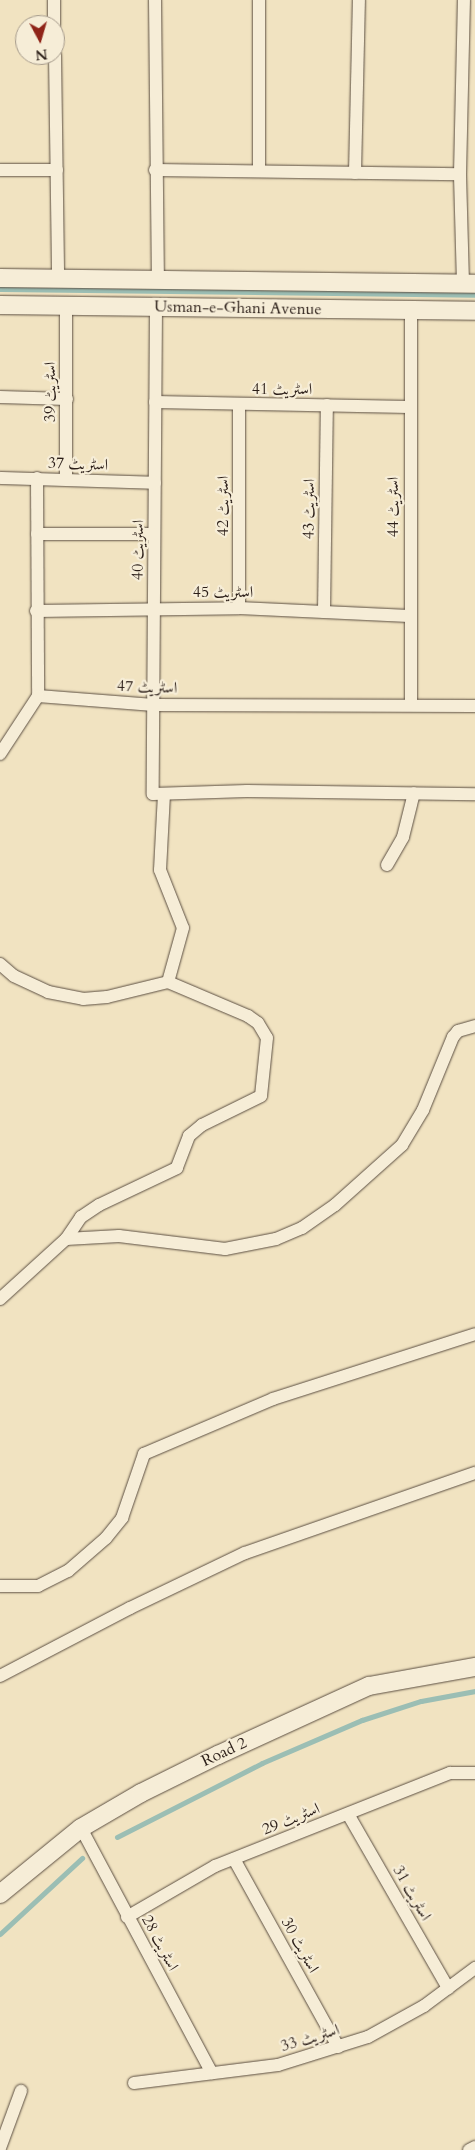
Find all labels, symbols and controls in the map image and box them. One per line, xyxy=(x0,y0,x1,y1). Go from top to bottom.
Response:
north arrow xyxy=(15,15,65,65)
text: N xyxy=(34,44,49,65)
street label: Usman-e-Ghani Avenue xyxy=(154,297,322,319)
street label: اسٹریٹ 39 xyxy=(40,362,60,422)
street label: اسٹریٹ 41 xyxy=(252,379,312,399)
street label: اسٹریٹ 37 xyxy=(47,453,109,475)
street label: اسٹریٹ 42 xyxy=(213,476,233,536)
street label: اسٹریٹ 44 xyxy=(383,477,403,537)
street label: اسٹریٹ 43 xyxy=(299,479,319,539)
street label: اسٹریٹ 40 xyxy=(128,520,148,580)
street label: اسٹریٹ 45 xyxy=(193,582,253,602)
street label: اسٹریٹ 47 xyxy=(116,676,178,698)
street label: Road 2 xyxy=(198,1733,250,1771)
street label: اسٹریٹ 29 xyxy=(259,1799,323,1839)
street label: اسٹریٹ 31 xyxy=(389,1862,435,1924)
street label: اسٹریٹ 28 xyxy=(137,1912,183,1974)
street label: اسٹریٹ 30 xyxy=(277,1914,323,1976)
street label: اسٹریٹ 33 xyxy=(278,2020,342,2056)

